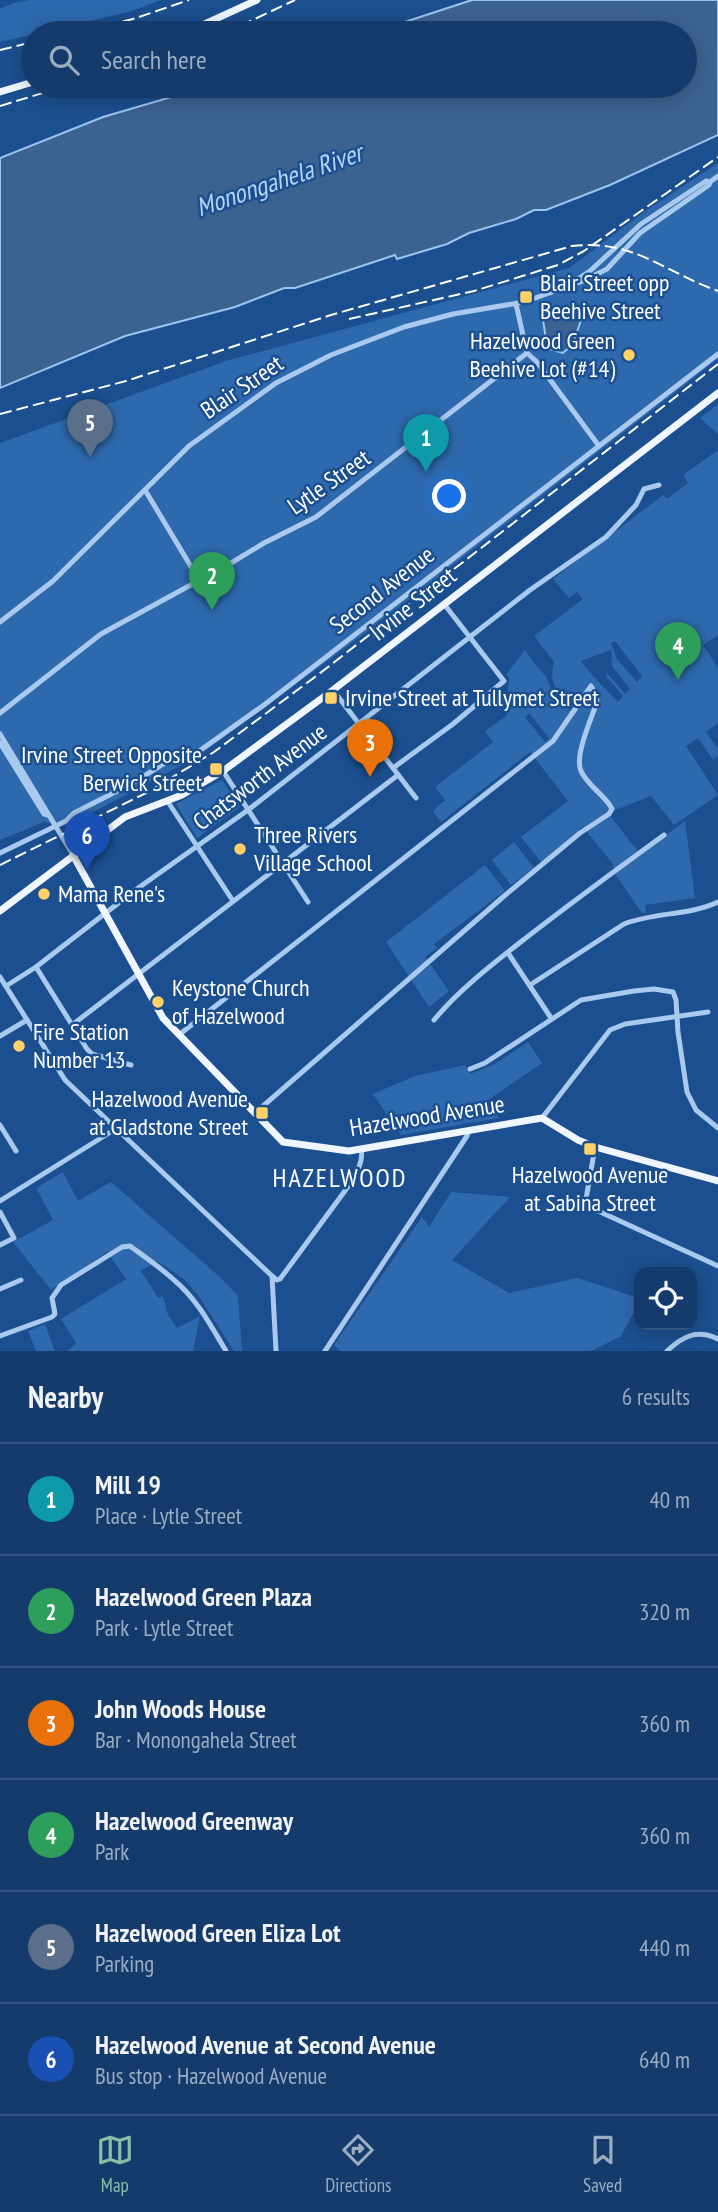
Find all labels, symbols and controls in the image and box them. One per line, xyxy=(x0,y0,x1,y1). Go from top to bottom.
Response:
search box xyxy=(21,21,697,98)
icon: search xyxy=(45,41,83,79)
text: Search here xyxy=(101,43,207,76)
water label: Monongahela River xyxy=(191,134,370,223)
place label: Blair Street opp Beehive Street xyxy=(540,267,669,326)
marker: Blair Street opp Beehive Street xyxy=(518,289,534,305)
place label: Hazelwood Green Beehive Lot (#14) xyxy=(469,325,615,384)
marker: Hazelwood Green Beehive Lot (#14) xyxy=(621,347,637,363)
street label: Blair Street xyxy=(194,348,289,425)
pin: 5 xyxy=(67,399,113,457)
pin: 1 xyxy=(403,414,449,472)
street label: Lytle Street xyxy=(281,442,376,521)
your location xyxy=(432,479,466,513)
street label: Second Avenue xyxy=(323,539,440,640)
pin: 2 xyxy=(189,552,235,610)
street label: Irvine Street xyxy=(363,560,463,647)
pin: 4 xyxy=(655,622,701,680)
place label: Irvine Street at Tullymet Street xyxy=(345,682,599,713)
marker: Irvine Street at Tullymet Street xyxy=(323,690,339,706)
street label: Chatsworth Avenue xyxy=(187,716,333,837)
pin: 3 xyxy=(347,719,393,777)
place label: Irvine Street Opposite Berwick Street xyxy=(21,739,202,798)
marker: Irvine Street Opposite Berwick Street xyxy=(208,761,224,777)
pin: 6 xyxy=(64,812,110,870)
place label: Three Rivers Village School xyxy=(253,819,373,878)
marker: Three Rivers Village School xyxy=(232,841,248,857)
place label: Mama Rene's xyxy=(58,878,165,909)
marker: Mama Rene's xyxy=(36,886,52,902)
place label: Keystone Church of Hazelwood xyxy=(172,972,310,1031)
marker: Keystone Church of Hazelwood xyxy=(150,994,166,1010)
place label: Fire Station Number 13 xyxy=(33,1016,129,1075)
marker: Fire Station Number 13 xyxy=(11,1038,27,1054)
place label: Hazelwood Avenue at Gladstone Street xyxy=(89,1083,248,1142)
street label: Hazelwood Avenue xyxy=(347,1088,507,1143)
marker: Hazelwood Avenue at Gladstone Street xyxy=(254,1105,270,1121)
marker: Hazelwood Avenue at Sabina Street xyxy=(582,1141,598,1157)
place label: Hazelwood Avenue at Sabina Street xyxy=(512,1159,668,1218)
district label: HAZELWOOD xyxy=(273,1161,407,1194)
map controls xyxy=(634,1267,697,1330)
button: locate xyxy=(634,1267,697,1330)
text: Nearby xyxy=(28,1377,103,1416)
text: 6 results xyxy=(622,1382,690,1411)
text: Mill 19 xyxy=(95,1468,161,1501)
text: 1 xyxy=(46,1485,57,1514)
text: 40 m xyxy=(649,1485,690,1514)
text: Place · Lytle Street xyxy=(95,1501,242,1530)
text: Hazelwood Green Plaza xyxy=(95,1580,312,1613)
text: 2 xyxy=(46,1597,57,1626)
text: 320 m xyxy=(639,1597,690,1626)
text: Park · Lytle Street xyxy=(95,1613,233,1642)
text: John Woods House xyxy=(95,1692,266,1725)
text: 3 xyxy=(46,1709,57,1738)
text: 360 m xyxy=(639,1709,690,1738)
text: Bar · Monongahela Street xyxy=(95,1725,297,1754)
text: Hazelwood Greenway xyxy=(95,1804,293,1837)
text: 4 xyxy=(46,1821,57,1850)
text: 360 m xyxy=(639,1821,690,1850)
text: Park xyxy=(95,1837,129,1866)
text: Hazelwood Green Eliza Lot xyxy=(95,1916,341,1949)
text: 5 xyxy=(46,1933,57,1962)
text: 440 m xyxy=(639,1933,690,1962)
text: Parking xyxy=(95,1949,154,1978)
text: Hazelwood Avenue at Second Avenue xyxy=(95,2028,436,2061)
text: 6 xyxy=(46,2045,57,2074)
text: 640 m xyxy=(639,2045,690,2074)
text: Bus stop · Hazelwood Avenue xyxy=(95,2061,327,2090)
tab: Map xyxy=(96,2131,134,2197)
tab: Directions xyxy=(325,2131,391,2197)
tab: Saved xyxy=(583,2131,622,2197)

